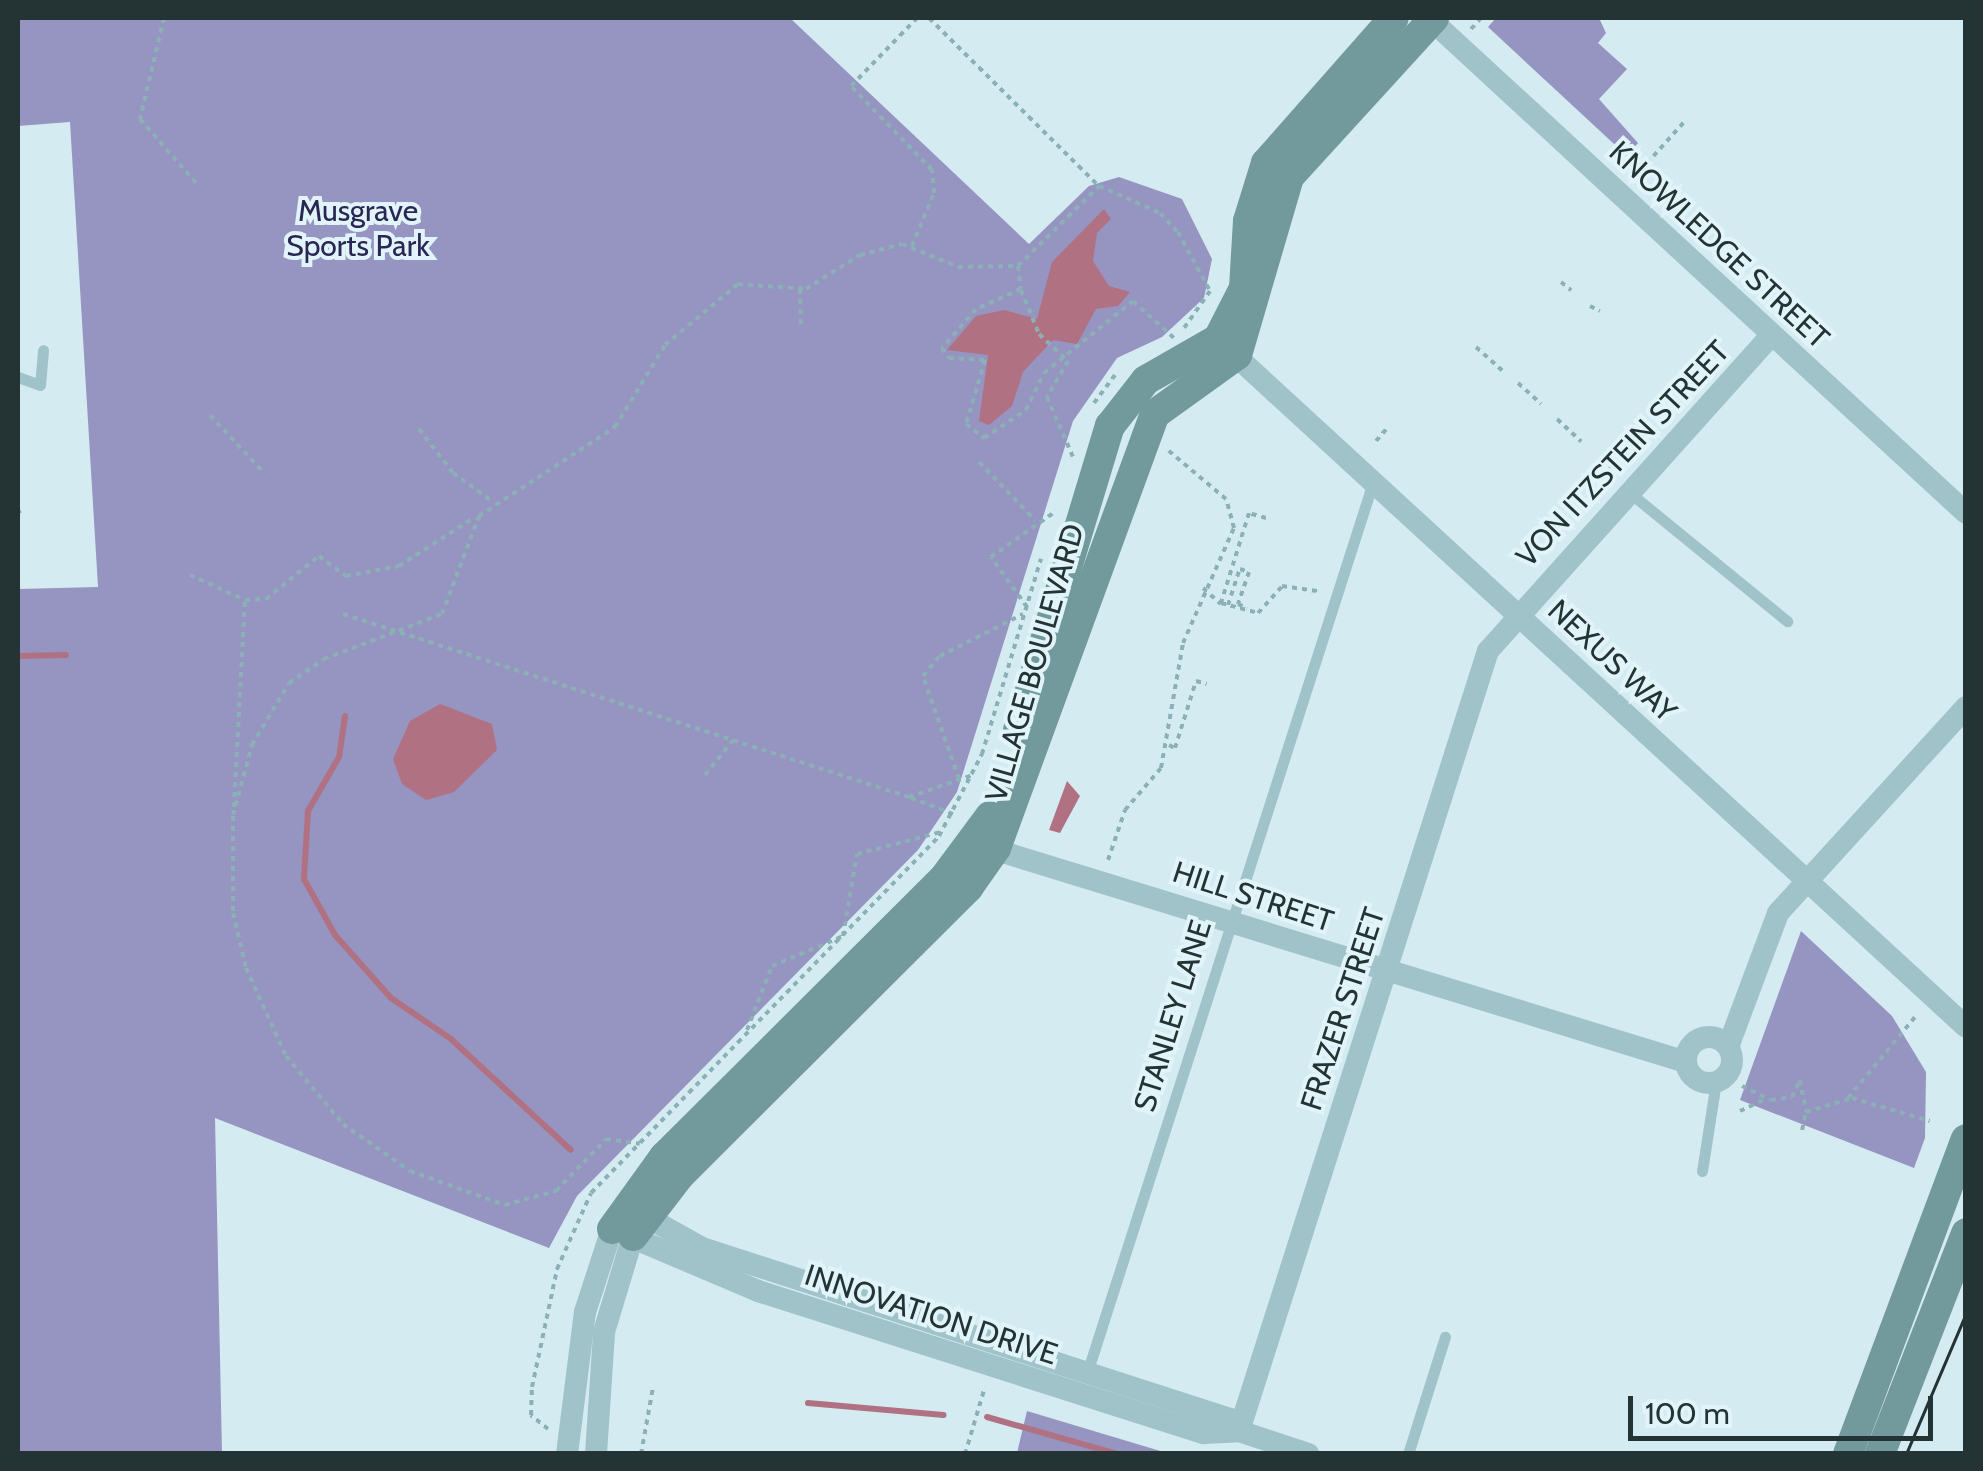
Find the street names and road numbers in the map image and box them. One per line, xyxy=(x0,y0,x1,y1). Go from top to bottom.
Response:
street label: KNOWLEDGE STREET xyxy=(1602,134,1836,356)
street label: VON ITZSTEIN STREET xyxy=(1509,334,1737,574)
street label: VILLAGE BOULEVARD xyxy=(978,520,1092,806)
street label: NEXUS WAY xyxy=(1540,592,1684,730)
street label: HILL STREET xyxy=(1168,854,1338,940)
street label: FRAZER STREET xyxy=(1293,903,1393,1115)
street label: STANLEY LANE xyxy=(1127,916,1219,1116)
street label: INNOVATION DRIVE xyxy=(800,1257,1062,1373)

